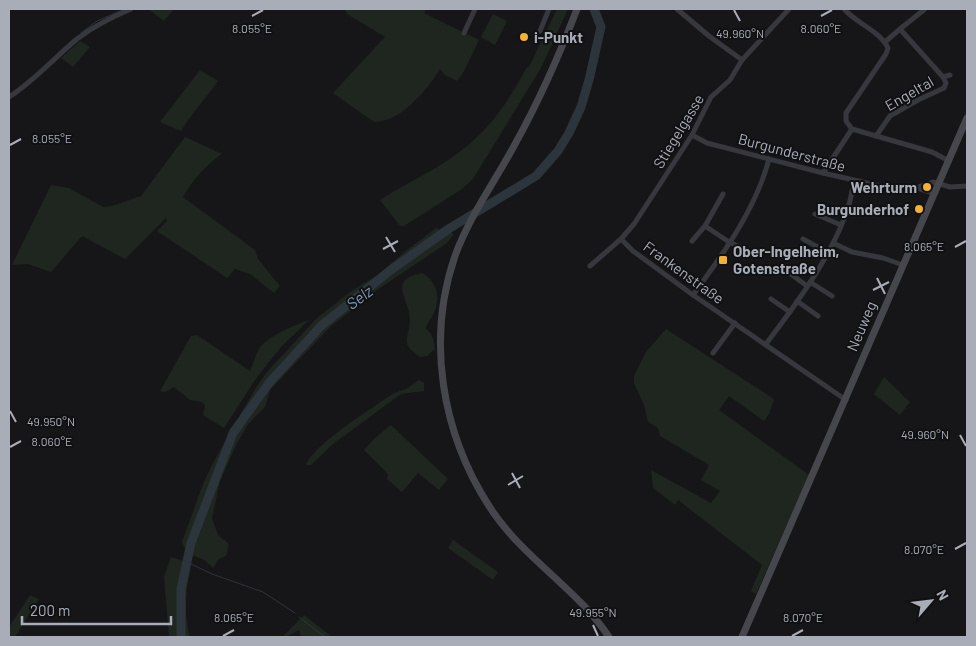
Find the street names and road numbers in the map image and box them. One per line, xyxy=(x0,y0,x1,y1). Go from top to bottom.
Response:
street label: Engeltal xyxy=(881,72,937,114)
street label: Stiegelgasse xyxy=(649,91,707,171)
street label: Burgunderstraße xyxy=(736,129,848,175)
street label: Frankenstraße xyxy=(640,237,728,307)
street label: Neuweg xyxy=(842,298,880,354)

